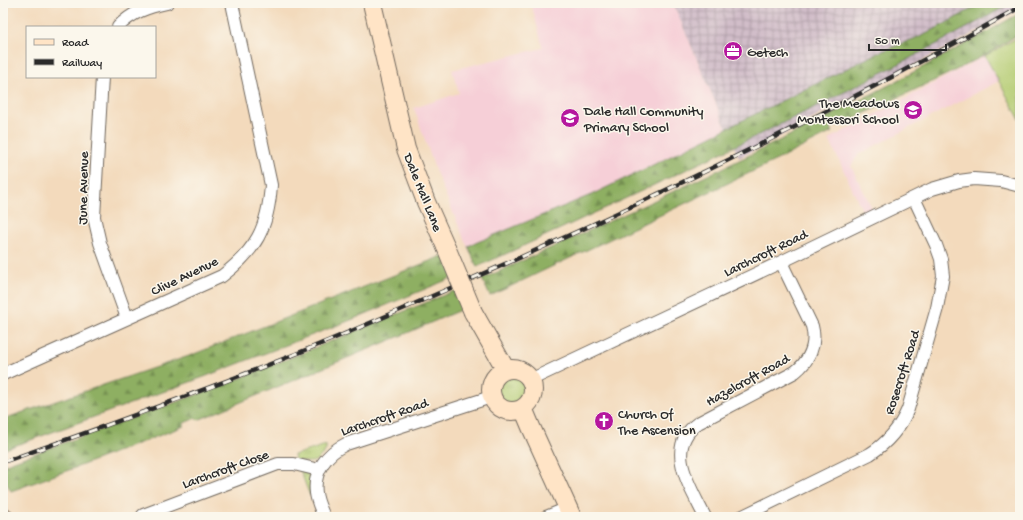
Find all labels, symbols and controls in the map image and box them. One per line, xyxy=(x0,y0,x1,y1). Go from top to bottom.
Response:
legend xyxy=(26,26,156,78)
scale bar xyxy=(869,26,946,52)
text: 50 m xyxy=(875,35,900,49)
text: Road xyxy=(62,37,89,51)
office icon: Getech xyxy=(722,40,744,62)
place label: Getech xyxy=(747,45,789,62)
text: Railway xyxy=(62,57,102,71)
place label: The Meadows Montessori School xyxy=(797,96,900,129)
school or university icon: The Meadows Montessori School xyxy=(902,99,924,121)
place label: Dale Hall Community Primary School xyxy=(583,104,703,137)
school or university icon: Dale Hall Community Primary School xyxy=(559,107,581,129)
street label: June Avenue xyxy=(75,150,94,225)
street label: Dale Hall Lane xyxy=(398,151,445,235)
street label: Larchcroft Road xyxy=(721,226,812,282)
street label: Clive Avenue xyxy=(149,253,222,301)
street label: Rosecroft Road xyxy=(882,327,926,417)
street label: Hazelcroft Road xyxy=(703,350,795,411)
street label: Larchcroft Road xyxy=(339,395,432,441)
place label: Church Of The Ascension xyxy=(617,407,696,440)
church icon: Church Of The Ascension xyxy=(593,410,615,432)
street label: Larchcroft Close xyxy=(180,447,272,494)

